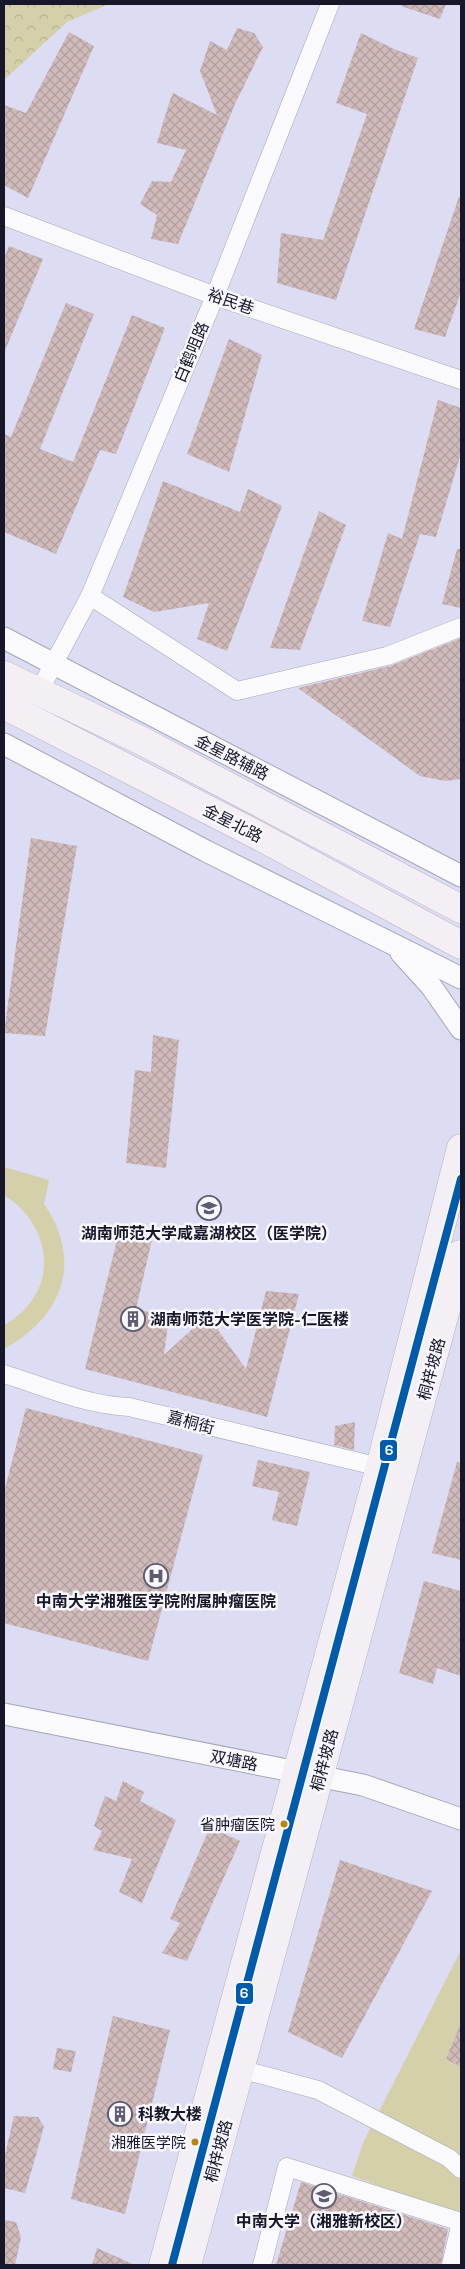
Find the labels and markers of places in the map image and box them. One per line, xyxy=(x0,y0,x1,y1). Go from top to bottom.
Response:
school or university icon: 湖南师范大学咸嘉湖校区（医学院） xyxy=(196,1195,222,1221)
place label: 湖南师范大学咸嘉湖校区（医学院） xyxy=(81,1223,337,1244)
building icon: 湖南师范大学医学院-仁医楼 xyxy=(120,1306,146,1332)
place label: 湖南师范大学医学院-仁医楼 xyxy=(150,1309,349,1330)
hospital icon: 中南大学湘雅医学院附属肿瘤医院 xyxy=(143,1563,169,1589)
place label: 中南大学湘雅医学院附属肿瘤医院 xyxy=(36,1591,276,1612)
place label: 省肿瘤医院 xyxy=(200,1815,275,1834)
marker: 省肿瘤医院 xyxy=(279,1819,289,1829)
building icon: 科教大楼 xyxy=(107,2101,133,2127)
place label: 科教大楼 xyxy=(138,2104,202,2125)
place label: 湘雅医学院 xyxy=(111,2133,186,2152)
marker: 湘雅医学院 xyxy=(190,2137,200,2147)
school or university icon: 中南大学（湘雅新校区） xyxy=(311,2183,337,2209)
place label: 中南大学（湘雅新校区） xyxy=(236,2211,412,2232)

